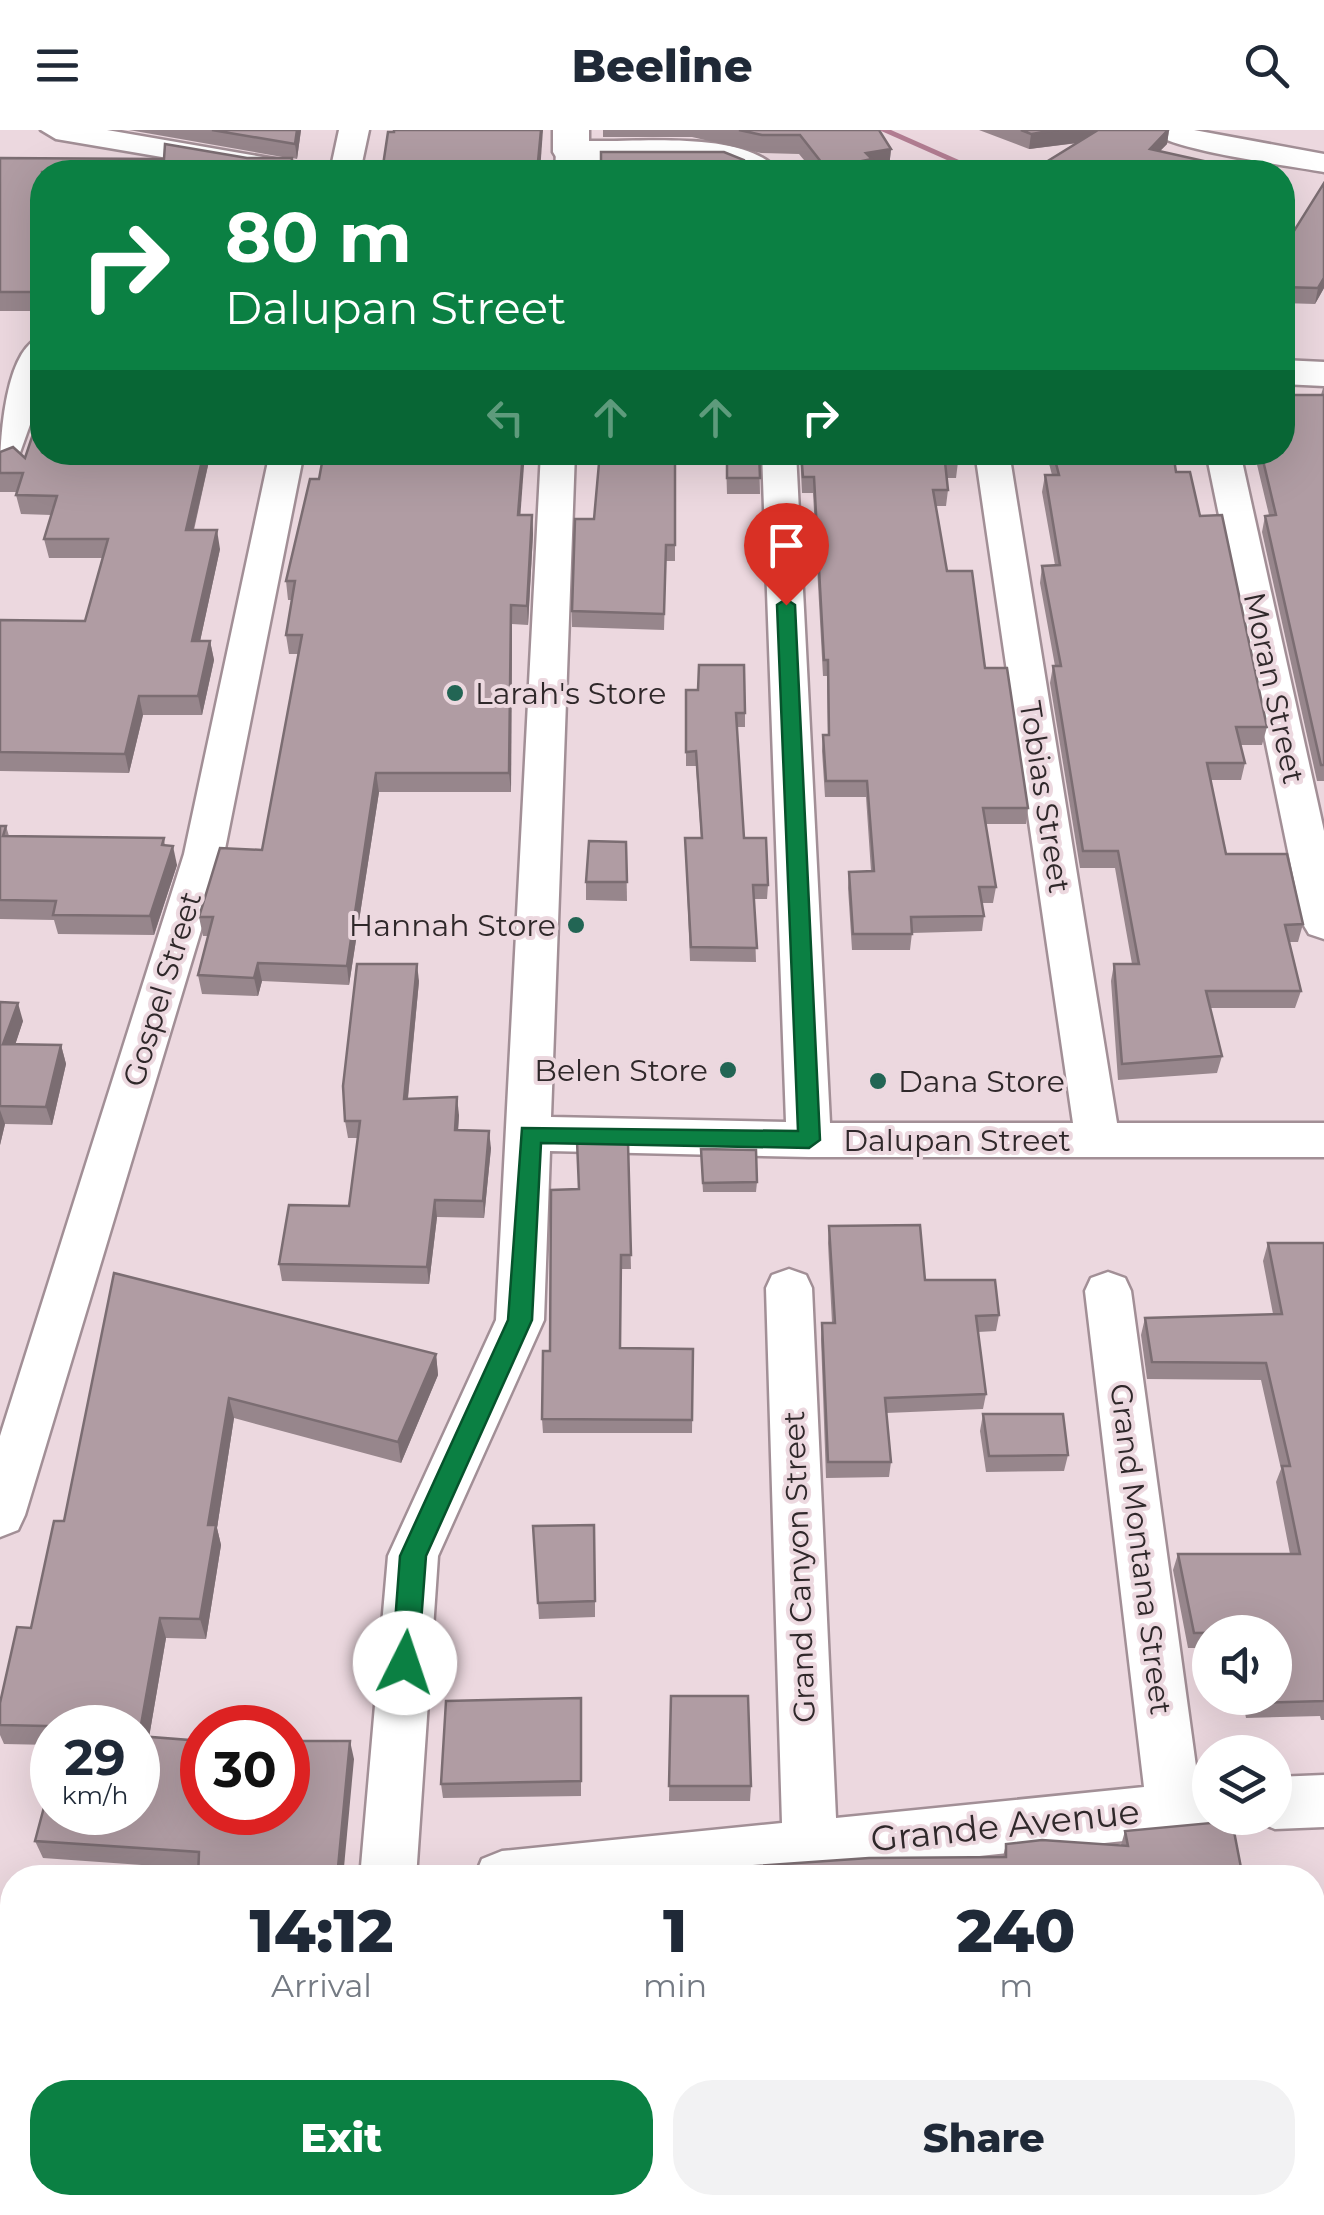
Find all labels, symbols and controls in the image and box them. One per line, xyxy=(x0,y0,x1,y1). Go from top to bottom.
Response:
icon: menu xyxy=(30,38,85,93)
text: Beeline xyxy=(571,38,753,93)
icon: search xyxy=(1239,38,1294,93)
text: 80 m xyxy=(225,194,412,280)
icon: right xyxy=(60,200,190,330)
text: Dalupan Street xyxy=(225,280,566,335)
icon: left xyxy=(478,390,533,445)
icon: ahead xyxy=(583,390,638,445)
icon: ahead xyxy=(688,390,743,445)
icon: right xyxy=(793,390,848,445)
pin xyxy=(744,503,829,606)
icon: arrive xyxy=(759,518,814,573)
street label: Moran Street xyxy=(1236,589,1312,787)
place label: Larah's Store xyxy=(475,675,666,712)
marker: Larah's Store xyxy=(444,682,466,704)
street label: Tobias Street xyxy=(1012,698,1078,896)
street label: Gospel Street xyxy=(115,887,209,1091)
place label: Hannah Store xyxy=(349,907,556,944)
marker: Hannah Store xyxy=(565,914,587,936)
place label: Belen Store xyxy=(534,1052,708,1089)
marker: Belen Store xyxy=(717,1059,739,1081)
place label: Dana Store xyxy=(898,1063,1065,1100)
marker: Dana Store xyxy=(867,1070,889,1092)
street label: Dalupan Street xyxy=(843,1122,1071,1159)
street label: Grand Montana Street xyxy=(1102,1381,1180,1717)
street label: Grand Canyon Street xyxy=(775,1410,823,1724)
position arrow xyxy=(353,1611,457,1715)
map controls xyxy=(1192,1615,1292,1835)
button: sound xyxy=(1192,1615,1292,1715)
speed limit sign: 30 xyxy=(180,1705,310,1835)
text: 29 xyxy=(64,1727,126,1788)
button: layers xyxy=(1192,1735,1292,1835)
text: km/h xyxy=(62,1780,128,1810)
street label: Grande Avenue xyxy=(868,1790,1142,1860)
text: 14:12 xyxy=(249,1894,394,1967)
text: 1 xyxy=(663,1894,687,1967)
text: 240 xyxy=(957,1894,1075,1967)
text: Arrival xyxy=(271,1966,372,2005)
text: min xyxy=(643,1966,707,2005)
text: m xyxy=(999,1966,1033,2005)
button: Exit xyxy=(30,2080,653,2195)
button: Share xyxy=(673,2080,1295,2195)

